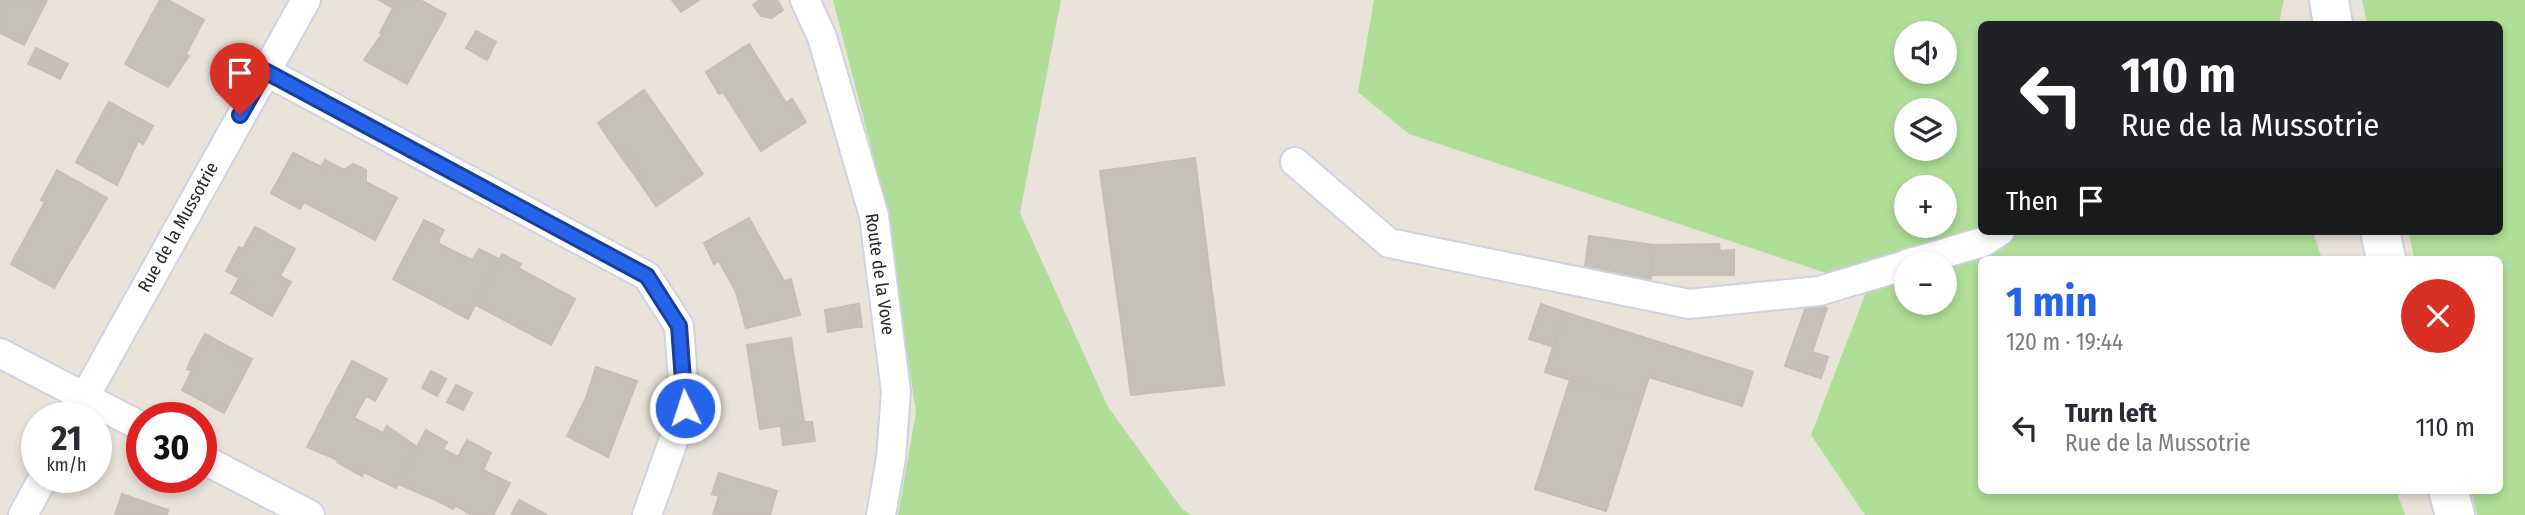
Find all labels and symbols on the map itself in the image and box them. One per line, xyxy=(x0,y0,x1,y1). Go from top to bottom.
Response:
pin xyxy=(210,43,270,115)
street label: Rue de la Mussotrie xyxy=(133,158,223,296)
street label: Route de la Vove xyxy=(861,212,899,336)
position arrow xyxy=(648,371,722,445)
speed limit sign: 30 xyxy=(126,402,217,493)

